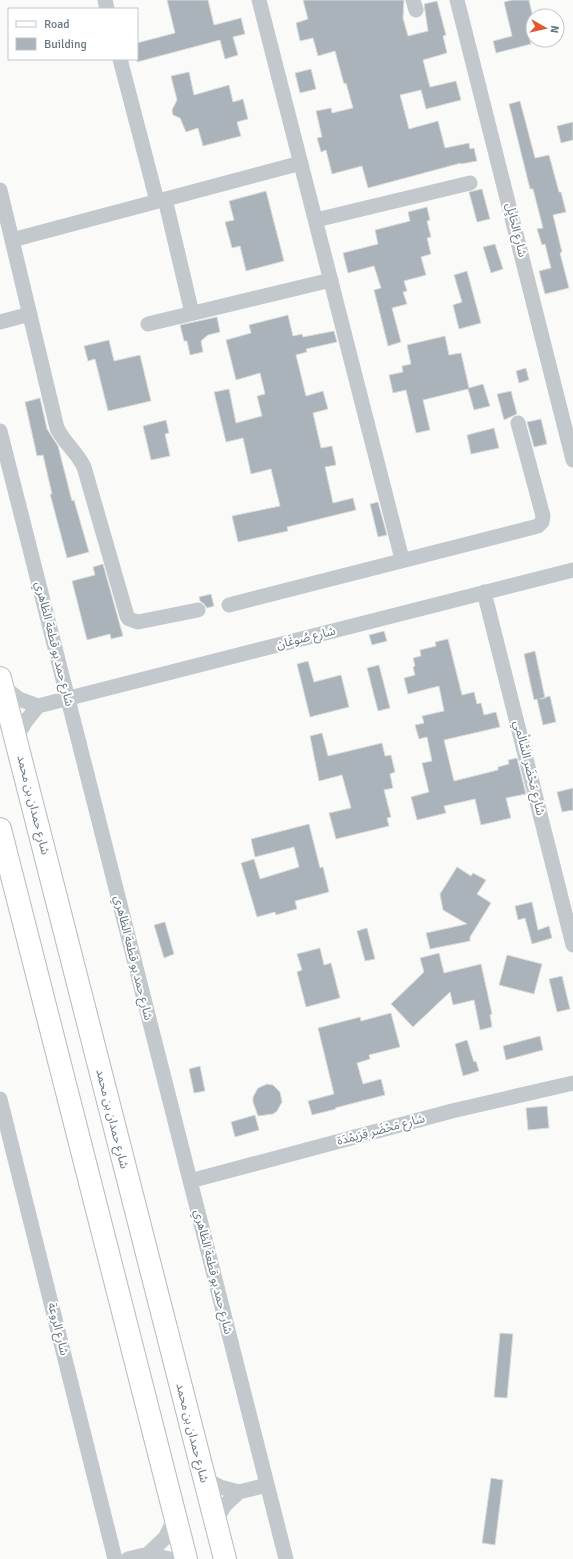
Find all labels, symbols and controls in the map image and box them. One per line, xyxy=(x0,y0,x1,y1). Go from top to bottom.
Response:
legend xyxy=(8,8,138,60)
north arrow xyxy=(525,8,565,48)
text: Road xyxy=(44,17,70,32)
text: N xyxy=(547,25,561,34)
text: Building xyxy=(44,37,87,52)
street label: شارع الحَايِل xyxy=(501,201,530,259)
street label: شارع حمد بو قطعة الظاهري xyxy=(30,580,77,708)
street label: شارع صُوغَان xyxy=(275,623,337,654)
street label: شارع مَحْضَر السَّالْمي xyxy=(508,718,550,817)
street label: شارع حمدان بن محمد xyxy=(12,754,53,857)
street label: شارع حمد بو قطعة الظاهري xyxy=(109,894,156,1022)
street label: شارع حمدان بن محمد xyxy=(91,1068,132,1171)
street label: شارع مَحْضَر قِرَيمْدَة xyxy=(335,1111,427,1150)
street label: شارع حمد بو قطعة الظاهري xyxy=(189,1208,236,1336)
street label: شارع الروعة xyxy=(43,1301,72,1357)
street label: شارع حمدان بن محمد xyxy=(171,1382,212,1485)

